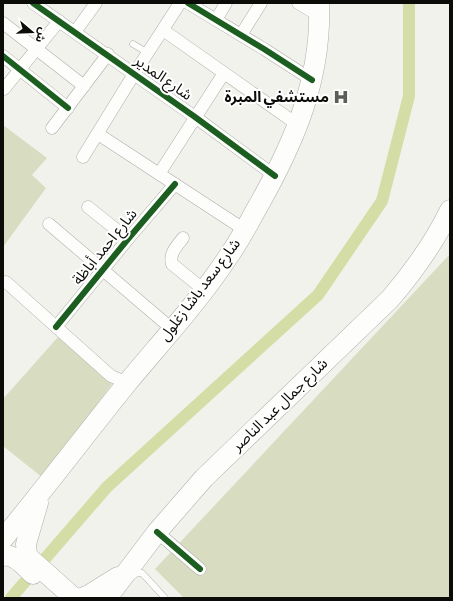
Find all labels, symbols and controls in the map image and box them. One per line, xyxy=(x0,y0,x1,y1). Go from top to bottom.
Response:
north arrow xyxy=(12,12,52,52)
text: ش xyxy=(32,26,49,44)
street label: شارع المدير xyxy=(128,52,195,107)
hospital icon: مستشفي المبرة xyxy=(332,88,350,106)
place label: مستشفي المبرة xyxy=(224,89,329,108)
street label: شارع احمد أباظة xyxy=(69,205,143,290)
street label: شارع سعد باشا زغلول xyxy=(157,236,246,346)
street label: شارع جمال عبد الناصر xyxy=(229,356,334,458)

